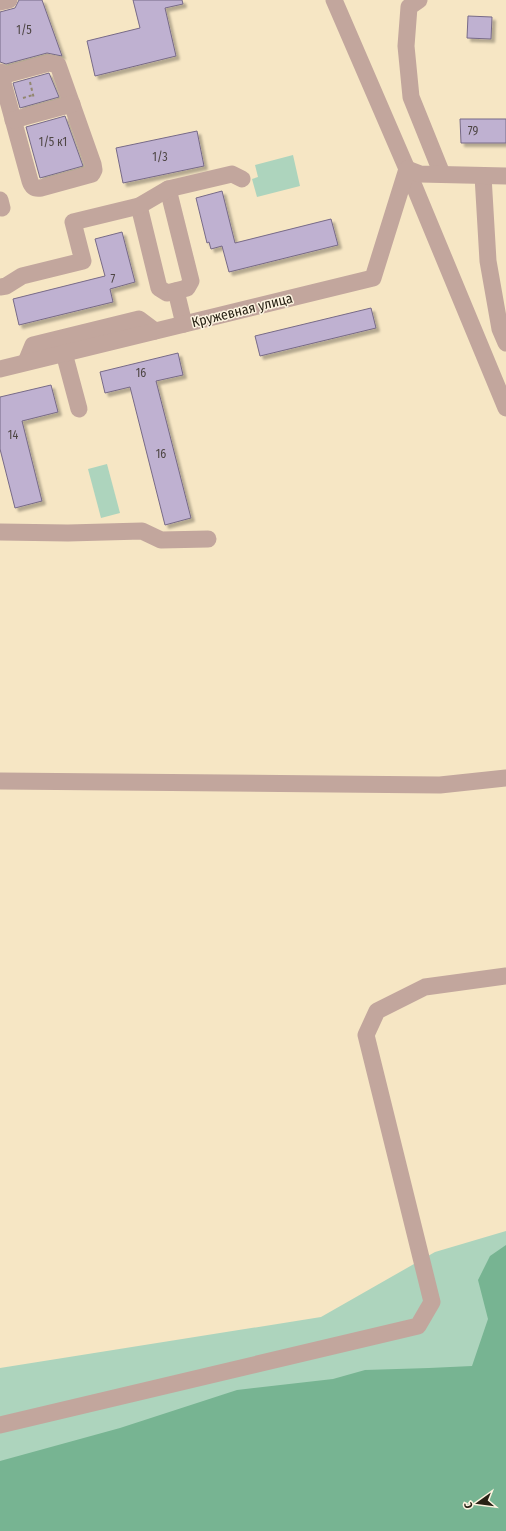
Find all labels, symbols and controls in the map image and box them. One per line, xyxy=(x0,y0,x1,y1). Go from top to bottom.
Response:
house number: 1/5 xyxy=(16,23,32,37)
house number: 79 xyxy=(468,124,478,138)
house number: 1/5 к1 xyxy=(39,135,67,149)
house number: 1/3 xyxy=(152,150,168,164)
house number: 7 xyxy=(111,272,116,286)
street label: Кружевная улица xyxy=(190,290,295,331)
house number: 16 xyxy=(136,366,146,380)
house number: 14 xyxy=(8,428,18,442)
house number: 16 xyxy=(156,447,166,461)
north arrow xyxy=(458,1483,498,1523)
text: С xyxy=(462,1501,476,1510)

